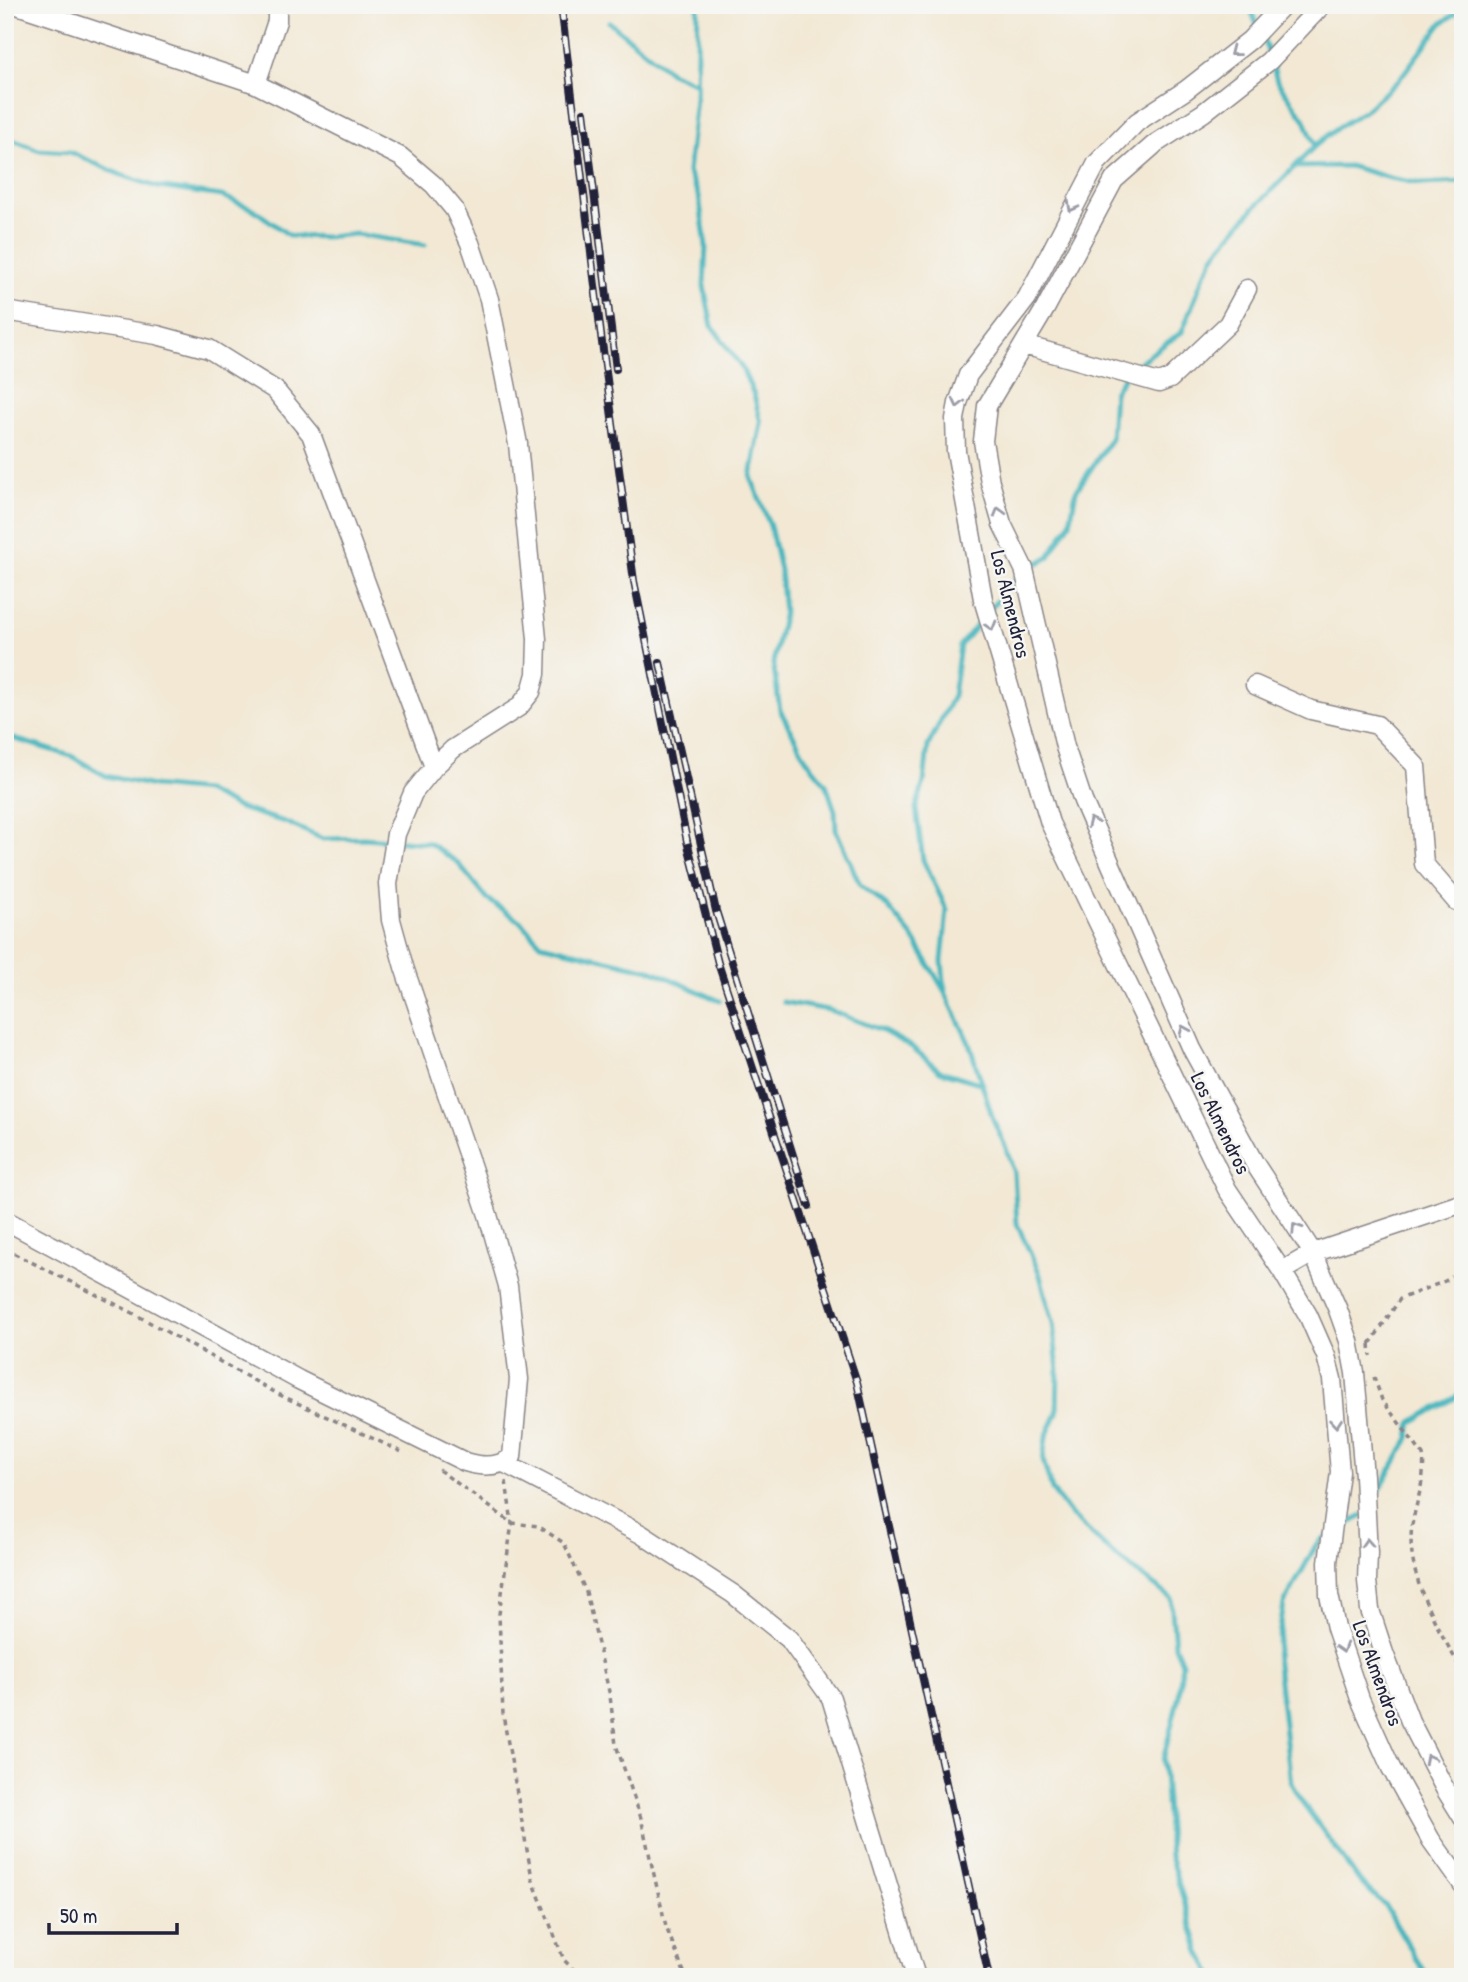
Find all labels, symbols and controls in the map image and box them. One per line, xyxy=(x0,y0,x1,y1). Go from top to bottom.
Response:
one-way arrow xyxy=(1229,44,1241,57)
one-way arrow xyxy=(1067,200,1080,213)
one-way arrow xyxy=(952,396,967,408)
one-way arrow xyxy=(992,506,1007,518)
street label: Los Almendros xyxy=(984,547,1038,661)
one-way arrow xyxy=(983,620,998,632)
one-way arrow xyxy=(1086,817,1100,829)
one-way arrow xyxy=(1178,1025,1192,1038)
street label: Los Almendros xyxy=(1184,1067,1258,1179)
one-way arrow xyxy=(1292,1222,1305,1235)
one-way arrow xyxy=(1328,1418,1343,1429)
one-way arrow xyxy=(1360,1538,1375,1549)
street label: Los Almendros xyxy=(1346,1616,1410,1730)
one-way arrow xyxy=(1334,1642,1349,1654)
one-way arrow xyxy=(1424,1754,1437,1766)
scale bar xyxy=(49,1891,177,1935)
text: 50 m xyxy=(60,1901,97,1930)

